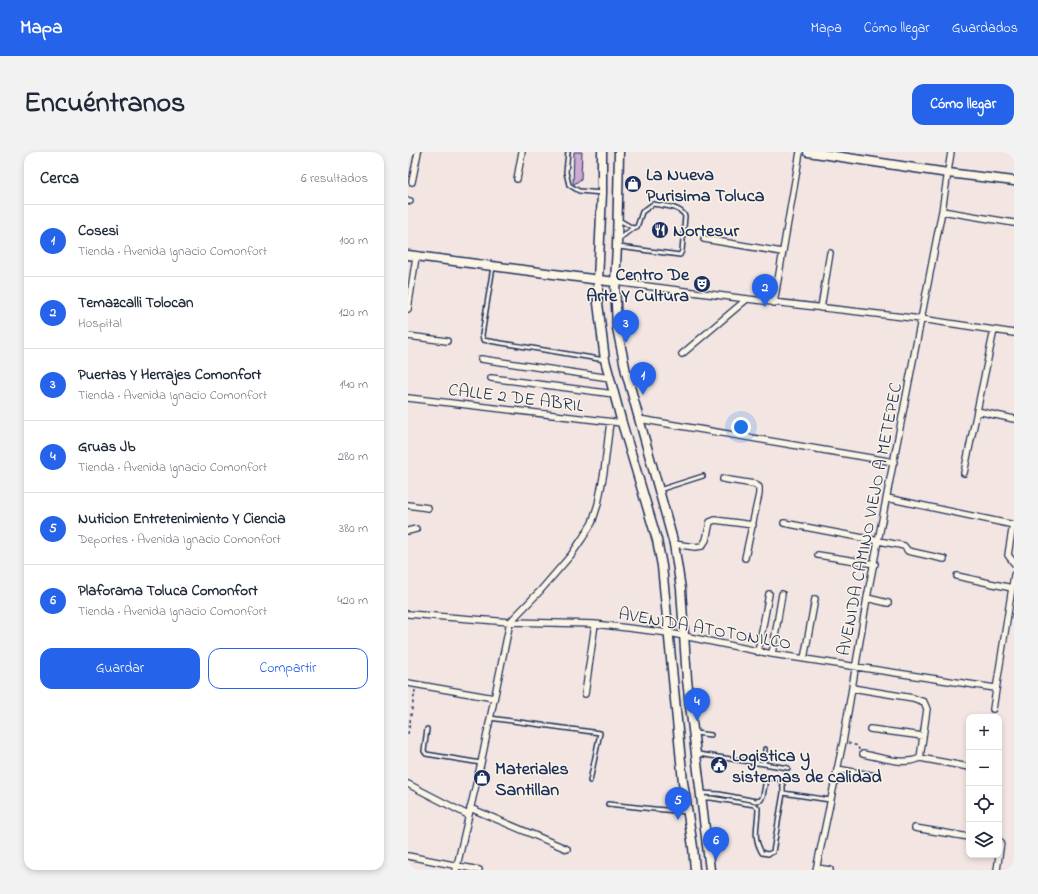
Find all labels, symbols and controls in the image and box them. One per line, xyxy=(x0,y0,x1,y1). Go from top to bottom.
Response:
text: Mapa xyxy=(20,15,62,42)
text: Mapa xyxy=(811,18,842,39)
text: Cómo llegar xyxy=(864,18,930,39)
text: Guardados xyxy=(952,18,1018,39)
text: Encuéntranos xyxy=(24,84,185,125)
button: Cómo llegar xyxy=(912,84,1014,125)
place label: La Nueva Purisima Toluca xyxy=(646,163,765,210)
text: Cerca xyxy=(40,166,79,191)
text: 6 resultados xyxy=(301,169,368,188)
shop icon: La Nueva Purisima Toluca xyxy=(623,174,643,194)
place label: Nortesur xyxy=(673,219,740,245)
text: Cosesi xyxy=(78,220,119,242)
restaurant icon: Nortesur xyxy=(650,220,670,240)
text: 1 xyxy=(51,231,55,250)
text: 100 m xyxy=(339,231,368,250)
text: Tienda · Avenida Ignacio Comonfort xyxy=(78,242,267,261)
place label: Centro De Arte Y Cultura xyxy=(586,263,690,310)
theatre icon: Centro De Arte Y Cultura xyxy=(692,274,712,294)
pin: 2 xyxy=(752,274,778,307)
text: Temazcalli Tolocan xyxy=(78,292,193,314)
text: 2 xyxy=(50,303,56,322)
text: 120 m xyxy=(338,303,368,322)
pin: 3 xyxy=(613,310,639,343)
text: Hospital xyxy=(78,314,122,333)
pin: 1 xyxy=(630,362,656,395)
text: Puertas Y Herrajes Comonfort xyxy=(78,364,261,386)
text: 3 xyxy=(50,375,56,394)
text: 140 m xyxy=(340,375,368,394)
street label: CALLE 2 DE ABRIL xyxy=(447,378,585,420)
street label: AVENIDA CAMINO VIEJO A METEPEC xyxy=(832,380,910,658)
text: Tienda · Avenida Ignacio Comonfort xyxy=(78,386,267,405)
your location xyxy=(731,417,751,437)
text: Gruas Jb xyxy=(78,436,135,458)
text: 4 xyxy=(50,447,56,466)
text: 280 m xyxy=(338,447,368,466)
text: Tienda · Avenida Ignacio Comonfort xyxy=(78,458,267,477)
text: Nuticion Entretenimiento Y Ciencia xyxy=(78,508,286,530)
text: 5 xyxy=(49,519,57,538)
text: 380 m xyxy=(339,519,368,538)
text: Deportes · Avenida Ignacio Comonfort xyxy=(78,530,281,549)
text: Plaforama Toluca Comonfort xyxy=(78,580,258,602)
text: 6 xyxy=(50,591,56,610)
text: 420 m xyxy=(337,591,368,610)
text: Tienda · Avenida Ignacio Comonfort xyxy=(78,602,267,621)
street label: AVENIDA ATOTONILCO xyxy=(616,602,793,658)
button: Guardar xyxy=(40,648,200,689)
button: Compartir xyxy=(208,648,368,689)
pin: 4 xyxy=(684,688,710,721)
map controls xyxy=(966,714,1002,858)
button: + xyxy=(966,714,1002,750)
place label: Logistica y sistemas de calidad xyxy=(732,744,883,791)
button: − xyxy=(966,750,1002,786)
public building icon: Logistica y sistemas de calidad xyxy=(709,755,729,775)
place label: Materiales Santillan xyxy=(495,757,569,804)
shop icon: Materiales Santillan xyxy=(472,768,492,788)
button: locate xyxy=(966,786,1002,822)
pin: 5 xyxy=(665,787,691,820)
button: layers xyxy=(966,822,1002,858)
pin: 6 xyxy=(703,827,729,860)

